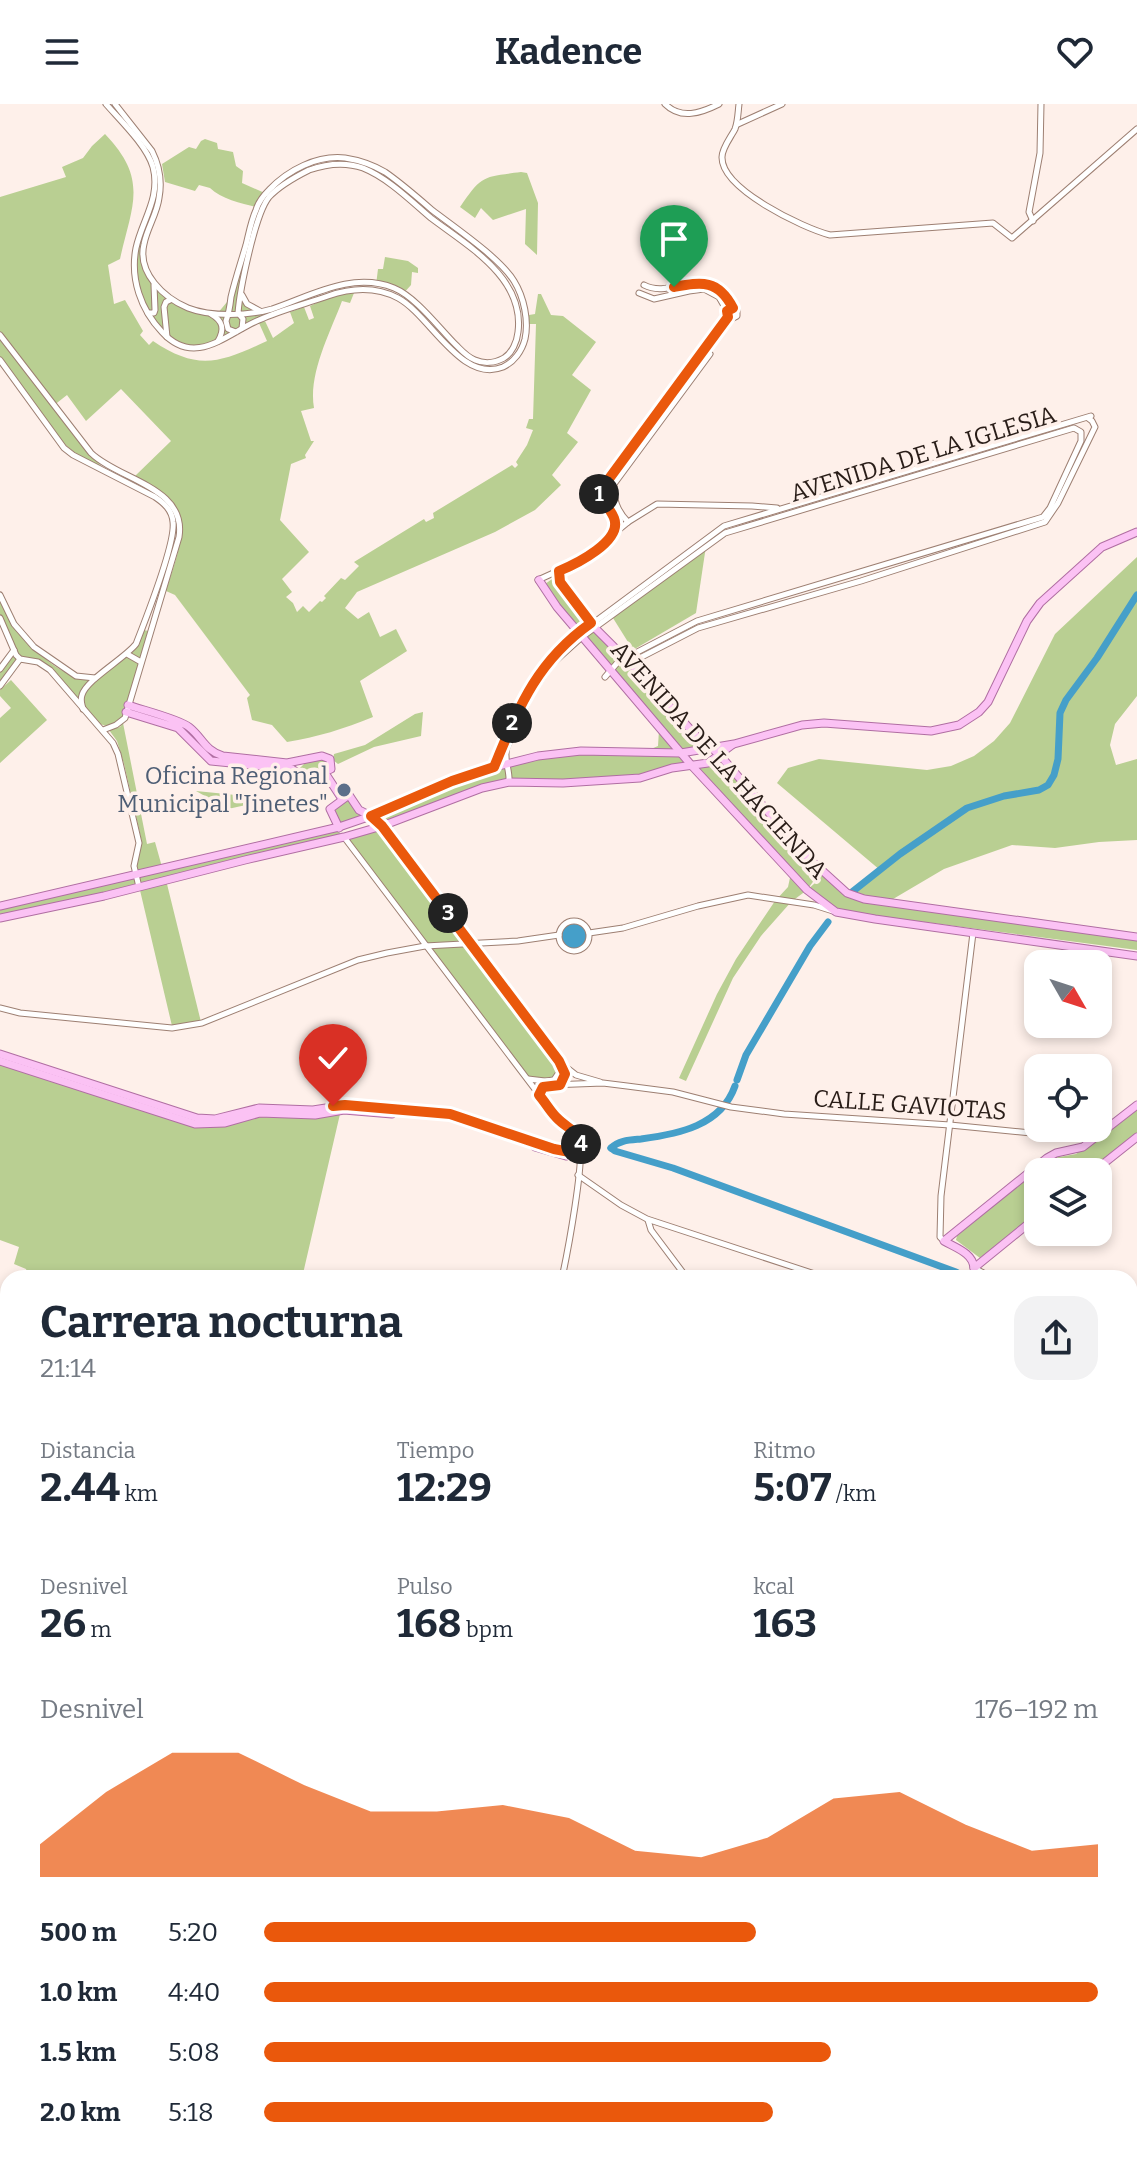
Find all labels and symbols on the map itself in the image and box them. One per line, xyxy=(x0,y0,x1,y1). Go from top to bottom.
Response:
pin xyxy=(640,205,708,287)
street label: AVENIDA DE LA IGLESIA xyxy=(787,400,1059,508)
pin: 1 xyxy=(579,474,619,514)
street label: AVENIDA DE LA HACIENDA xyxy=(605,636,833,884)
pin: 2 xyxy=(492,703,532,743)
place label: Oficina Regional Municipal "Jinetes" xyxy=(117,762,328,818)
marker: Oficina Regional Municipal "Jinetes" xyxy=(335,781,353,799)
pin: 3 xyxy=(428,893,468,933)
north arrow xyxy=(1024,950,1112,1038)
pin xyxy=(299,1024,367,1106)
street label: CALLE GAVIOTAS xyxy=(812,1084,1008,1126)
pin: 4 xyxy=(561,1124,601,1164)

